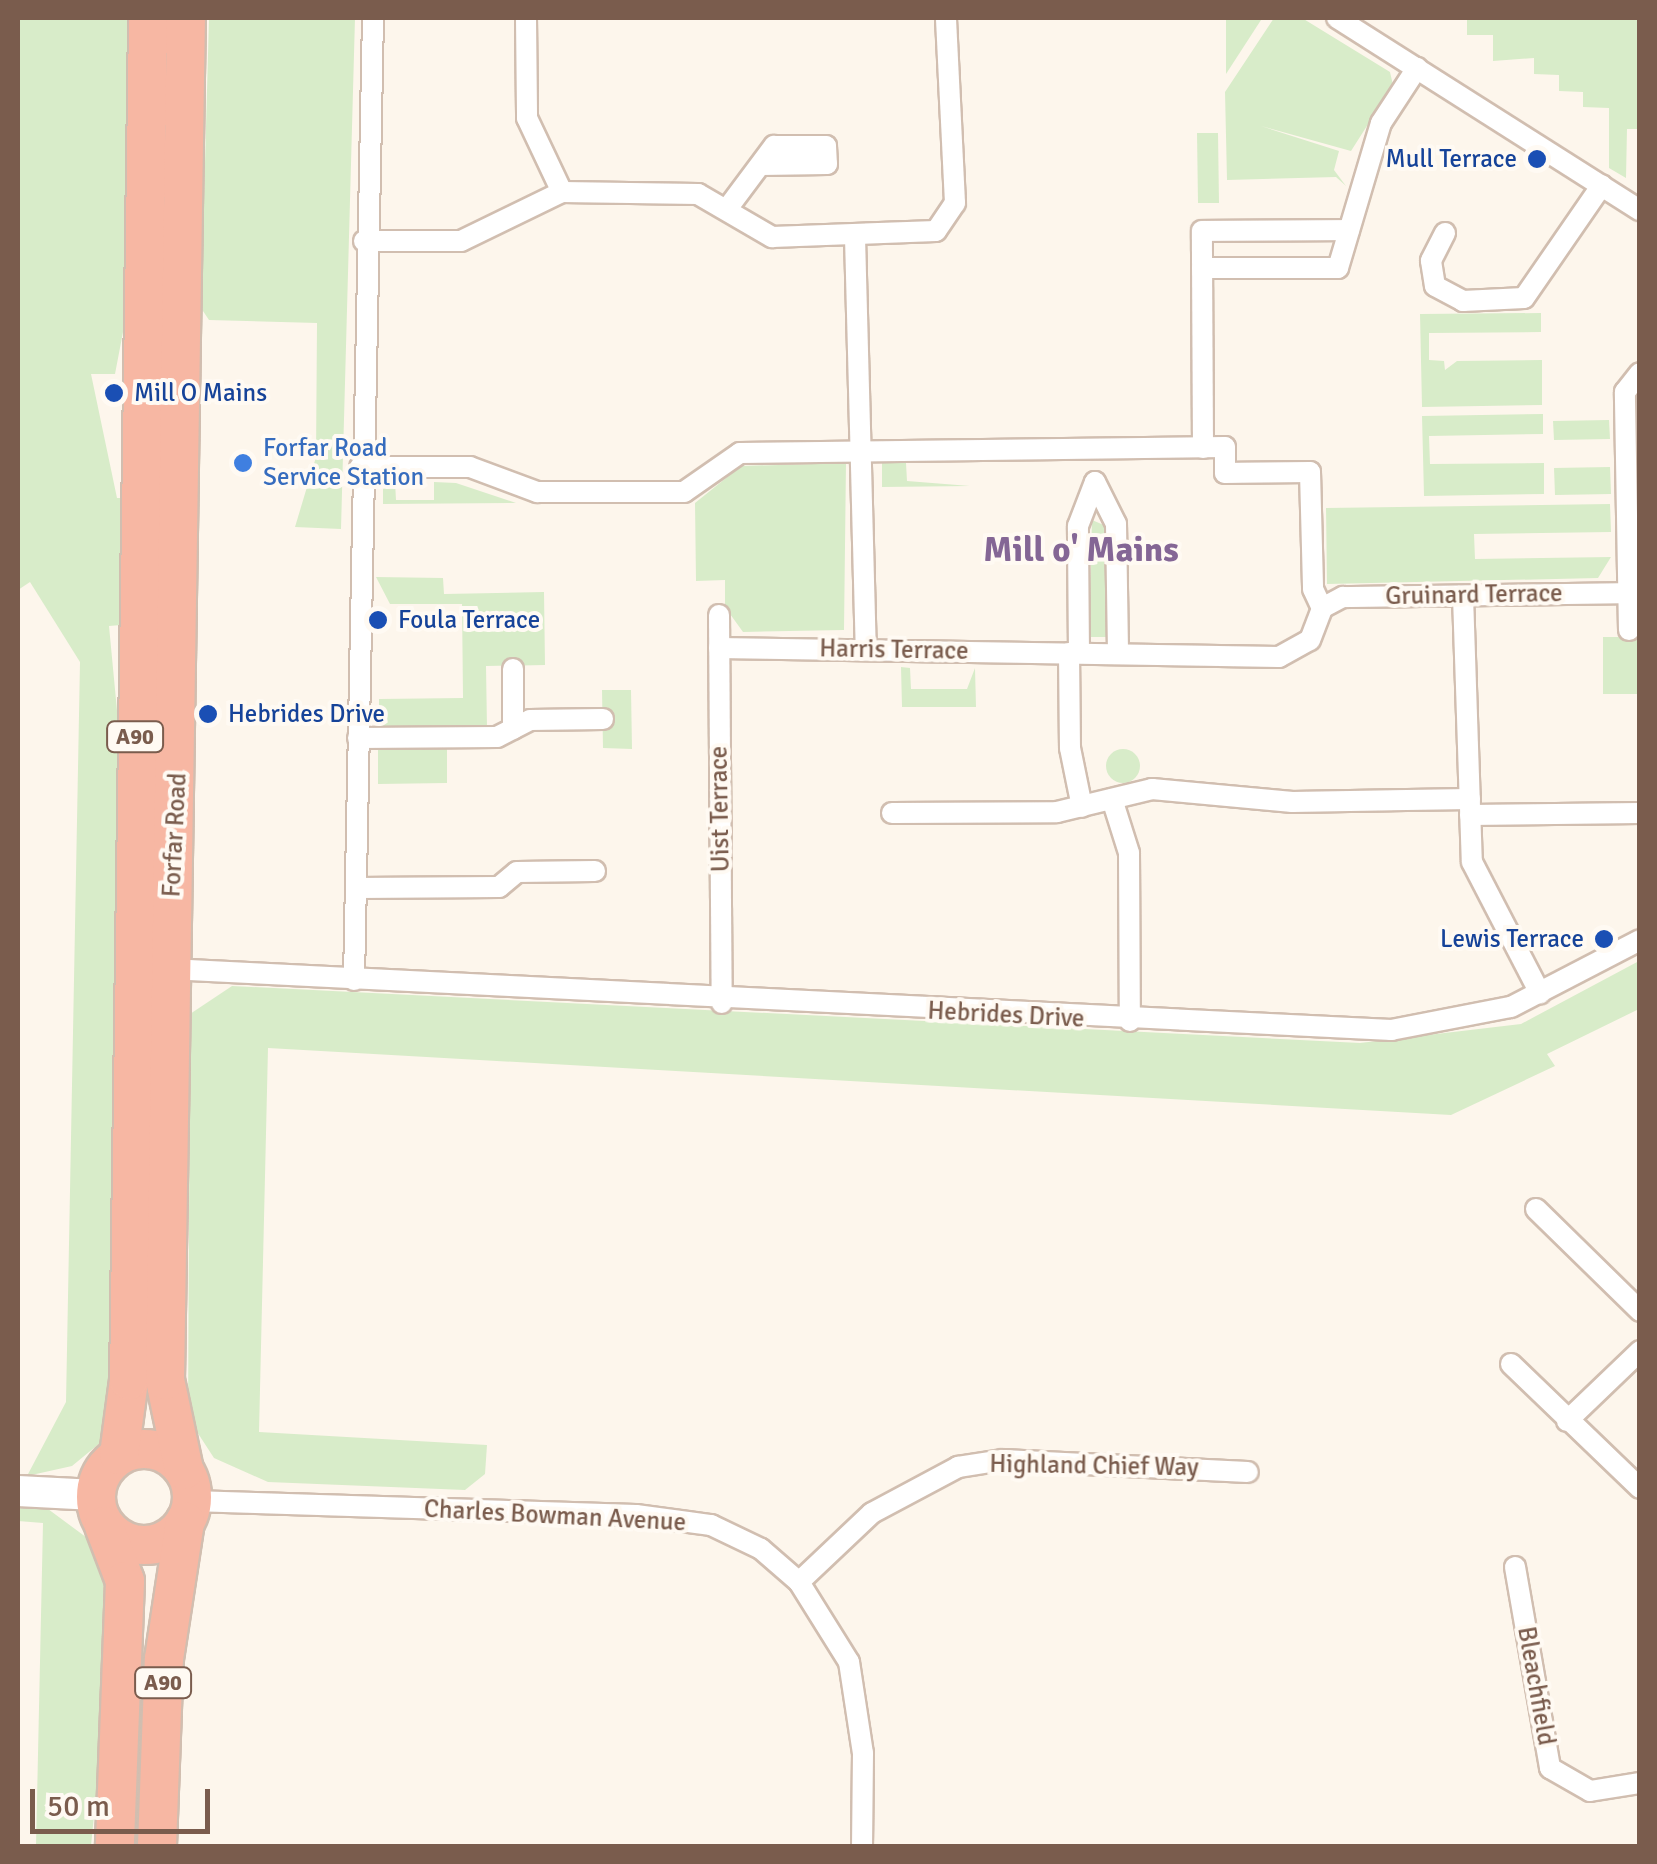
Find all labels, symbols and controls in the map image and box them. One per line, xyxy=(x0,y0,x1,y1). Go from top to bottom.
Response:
place label: Mull Terrace xyxy=(1386,144,1517,174)
marker: Mull Terrace xyxy=(1526,148,1548,170)
place label: Mill O Mains xyxy=(134,378,267,408)
marker: Mill O Mains xyxy=(103,382,125,404)
place label: Forfar Road Service Station xyxy=(263,434,424,493)
marker: Forfar Road Service Station xyxy=(232,452,254,474)
district label: Mill o' Mains xyxy=(983,529,1179,571)
street label: Gruinard Terrace xyxy=(1385,578,1563,612)
place label: Foula Terrace xyxy=(398,605,540,635)
marker: Foula Terrace xyxy=(367,609,389,631)
street label: Harris Terrace xyxy=(819,634,969,666)
place label: Hebrides Drive xyxy=(228,699,385,729)
marker: Hebrides Drive xyxy=(197,703,219,725)
road number: A90 xyxy=(105,720,165,754)
street label: Uist Terrace xyxy=(704,746,736,872)
street label: Forfar Road xyxy=(157,772,193,898)
place label: Lewis Terrace xyxy=(1440,924,1584,954)
marker: Lewis Terrace xyxy=(1593,928,1615,950)
street label: Hebrides Drive xyxy=(927,996,1085,1034)
street label: Highland Chief Way xyxy=(989,1449,1199,1483)
street label: Charles Bowman Avenue xyxy=(423,1494,687,1538)
street label: Bleachfield xyxy=(1511,1624,1561,1748)
road number: A90 xyxy=(133,1666,193,1700)
scale bar xyxy=(35,1769,215,1831)
text: 50 m xyxy=(47,1788,110,1825)

